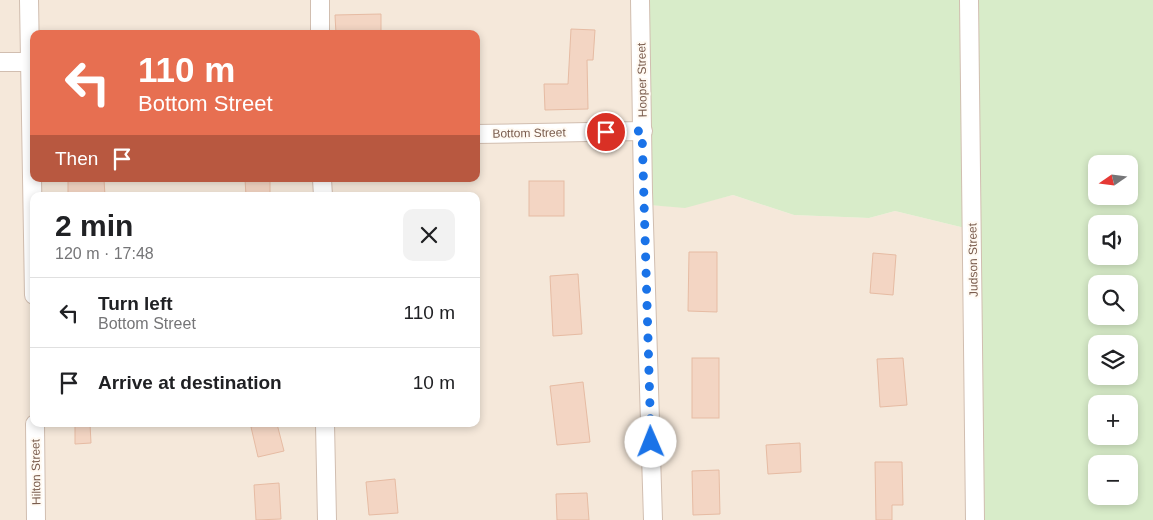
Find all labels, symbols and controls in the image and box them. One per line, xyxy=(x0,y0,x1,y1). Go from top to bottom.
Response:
street label: Hooper Street xyxy=(634,42,650,117)
icon: left xyxy=(55,50,120,115)
text: 110 m xyxy=(138,50,235,89)
text: Bottom Street xyxy=(138,91,273,116)
pin xyxy=(585,111,627,153)
icon: arrive xyxy=(592,118,620,146)
street label: Bottom Street xyxy=(492,125,566,141)
icon: arrive xyxy=(108,145,136,173)
text: Then xyxy=(55,148,98,169)
north arrow xyxy=(1088,155,1138,205)
map controls xyxy=(1088,155,1138,505)
text: 2 min xyxy=(55,209,133,242)
button: close xyxy=(403,209,455,261)
button: sound xyxy=(1088,215,1138,265)
street label: Judson Street xyxy=(965,222,981,297)
text: 120 m · 17:48 xyxy=(55,245,154,262)
button: search xyxy=(1088,275,1138,325)
text: Turn left xyxy=(98,293,173,314)
icon: left xyxy=(55,299,83,327)
text: 110 m xyxy=(404,302,455,323)
text: Bottom Street xyxy=(98,315,196,332)
button: layers xyxy=(1088,335,1138,385)
icon: arrive xyxy=(55,369,83,397)
text: Arrive at destination xyxy=(98,372,282,393)
text: 10 m xyxy=(413,372,455,393)
button: + xyxy=(1088,395,1138,445)
position arrow xyxy=(624,415,676,467)
street label: Hilton Street xyxy=(28,438,44,505)
button: − xyxy=(1088,455,1138,505)

